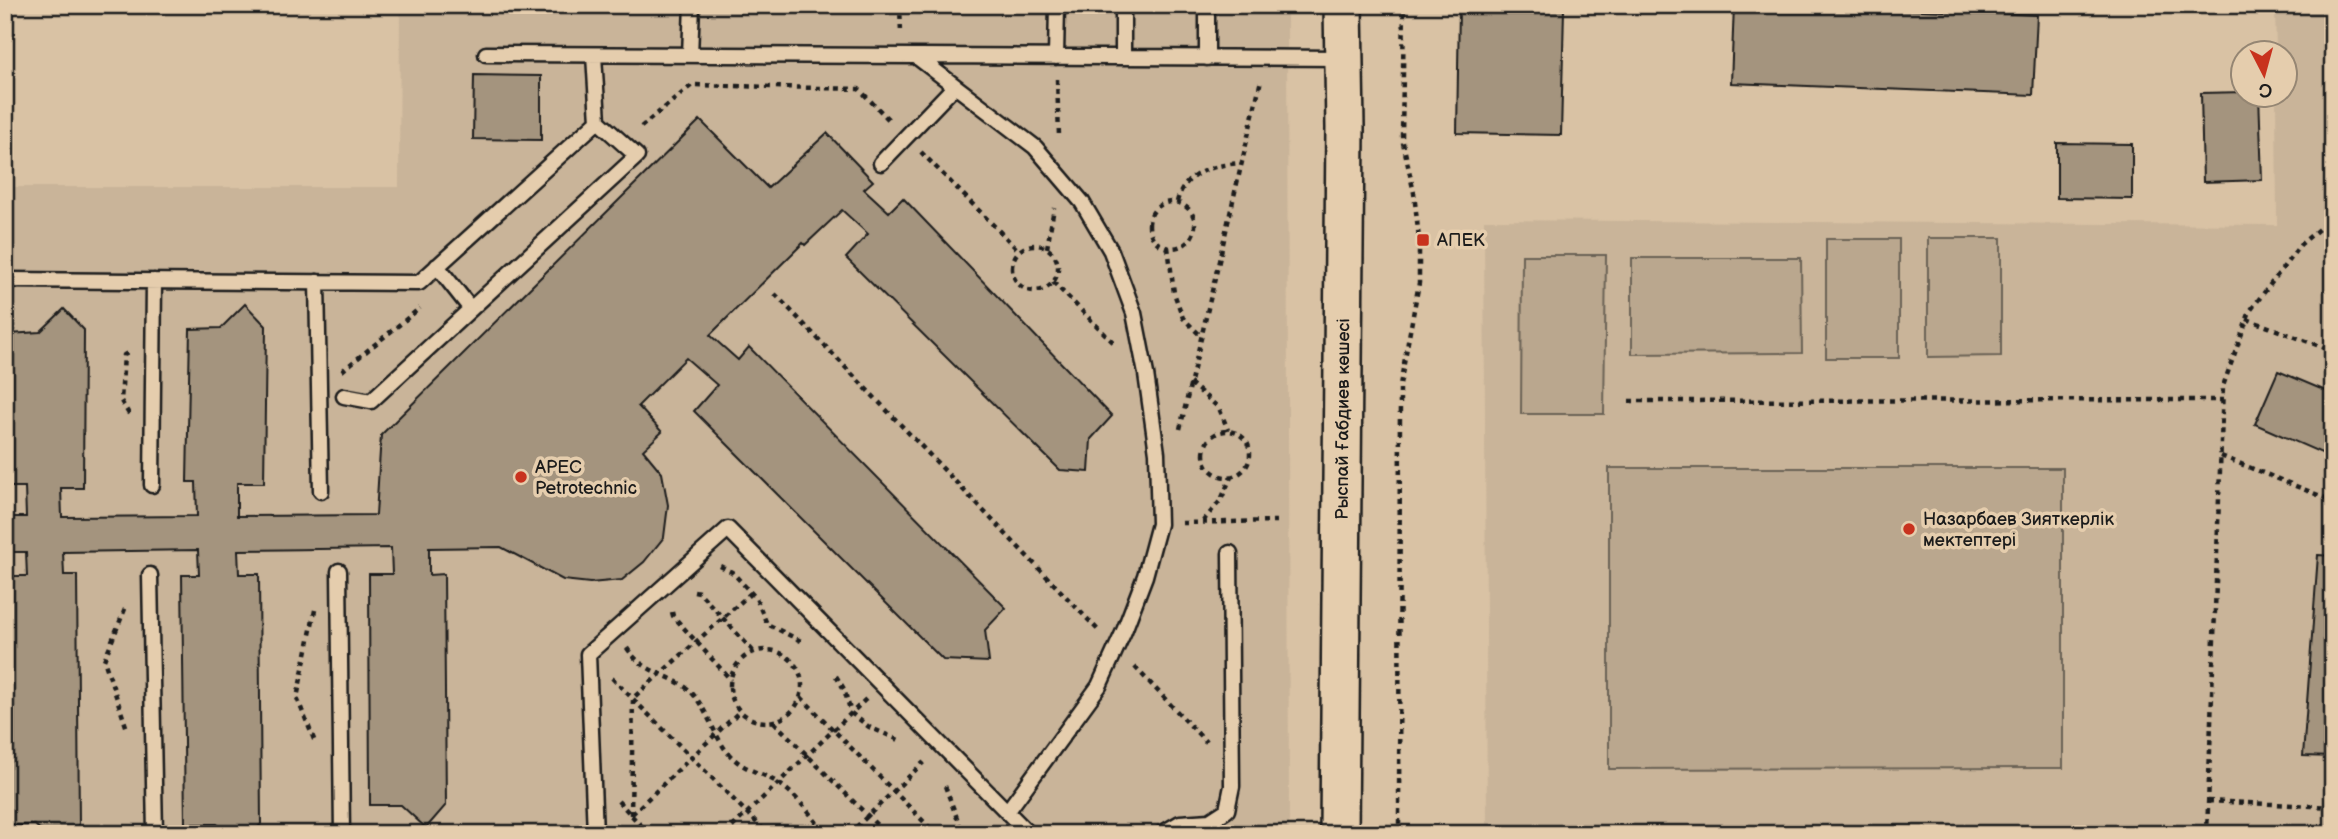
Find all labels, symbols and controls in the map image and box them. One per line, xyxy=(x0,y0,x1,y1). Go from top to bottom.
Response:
north arrow xyxy=(2230,38,2300,108)
text: С xyxy=(2258,77,2273,102)
place label: АПЕК xyxy=(1436,230,1485,251)
marker: АПЕК xyxy=(1415,232,1431,248)
street label: Рыспай Ғабдиев көшесі xyxy=(1332,318,1354,520)
place label: APEC Petrotechnic xyxy=(535,457,637,499)
marker: APEC Petrotechnic xyxy=(513,469,529,485)
place label: Назарбаев Зияткерлік мектептері xyxy=(1923,509,2114,551)
marker: Назарбаев Зияткерлік мектептері xyxy=(1901,521,1917,537)

